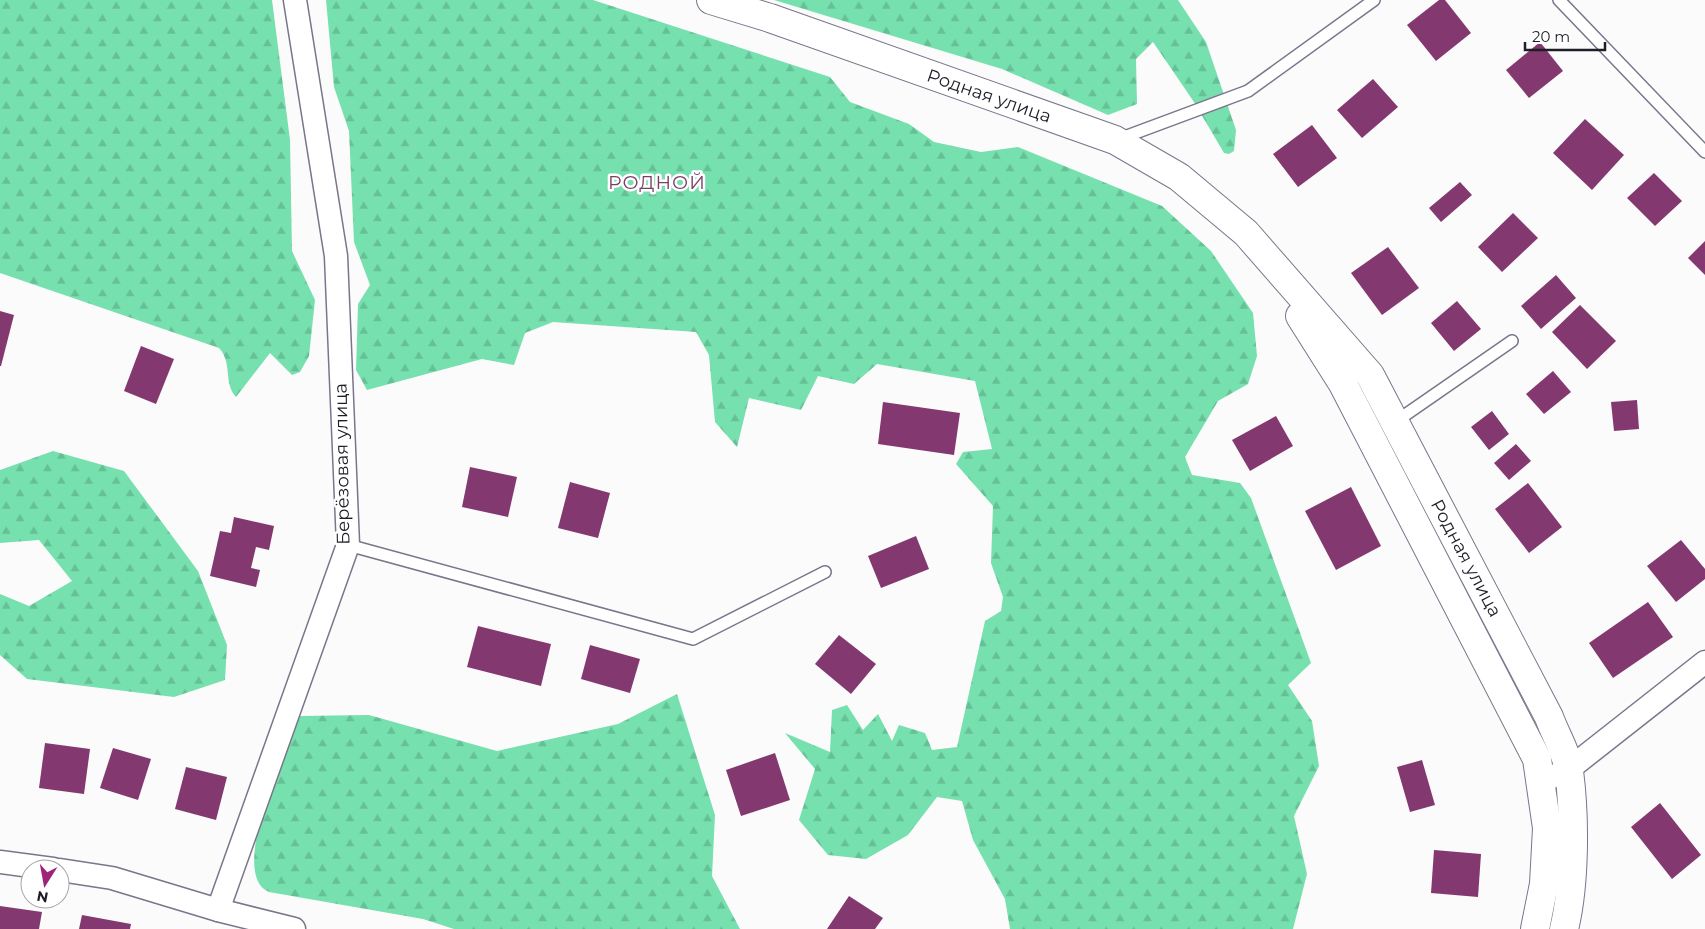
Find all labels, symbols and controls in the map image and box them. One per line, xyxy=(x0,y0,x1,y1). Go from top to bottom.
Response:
scale bar xyxy=(1525,20,1605,52)
text: 20 m xyxy=(1532,27,1570,46)
street label: Родная улица xyxy=(924,64,1054,128)
district label: РОДНОЙ xyxy=(608,171,706,194)
street label: Берёзовая улица xyxy=(330,383,354,545)
street label: Родная улица xyxy=(1426,495,1506,621)
north arrow xyxy=(20,859,70,909)
text: N xyxy=(35,887,50,907)

